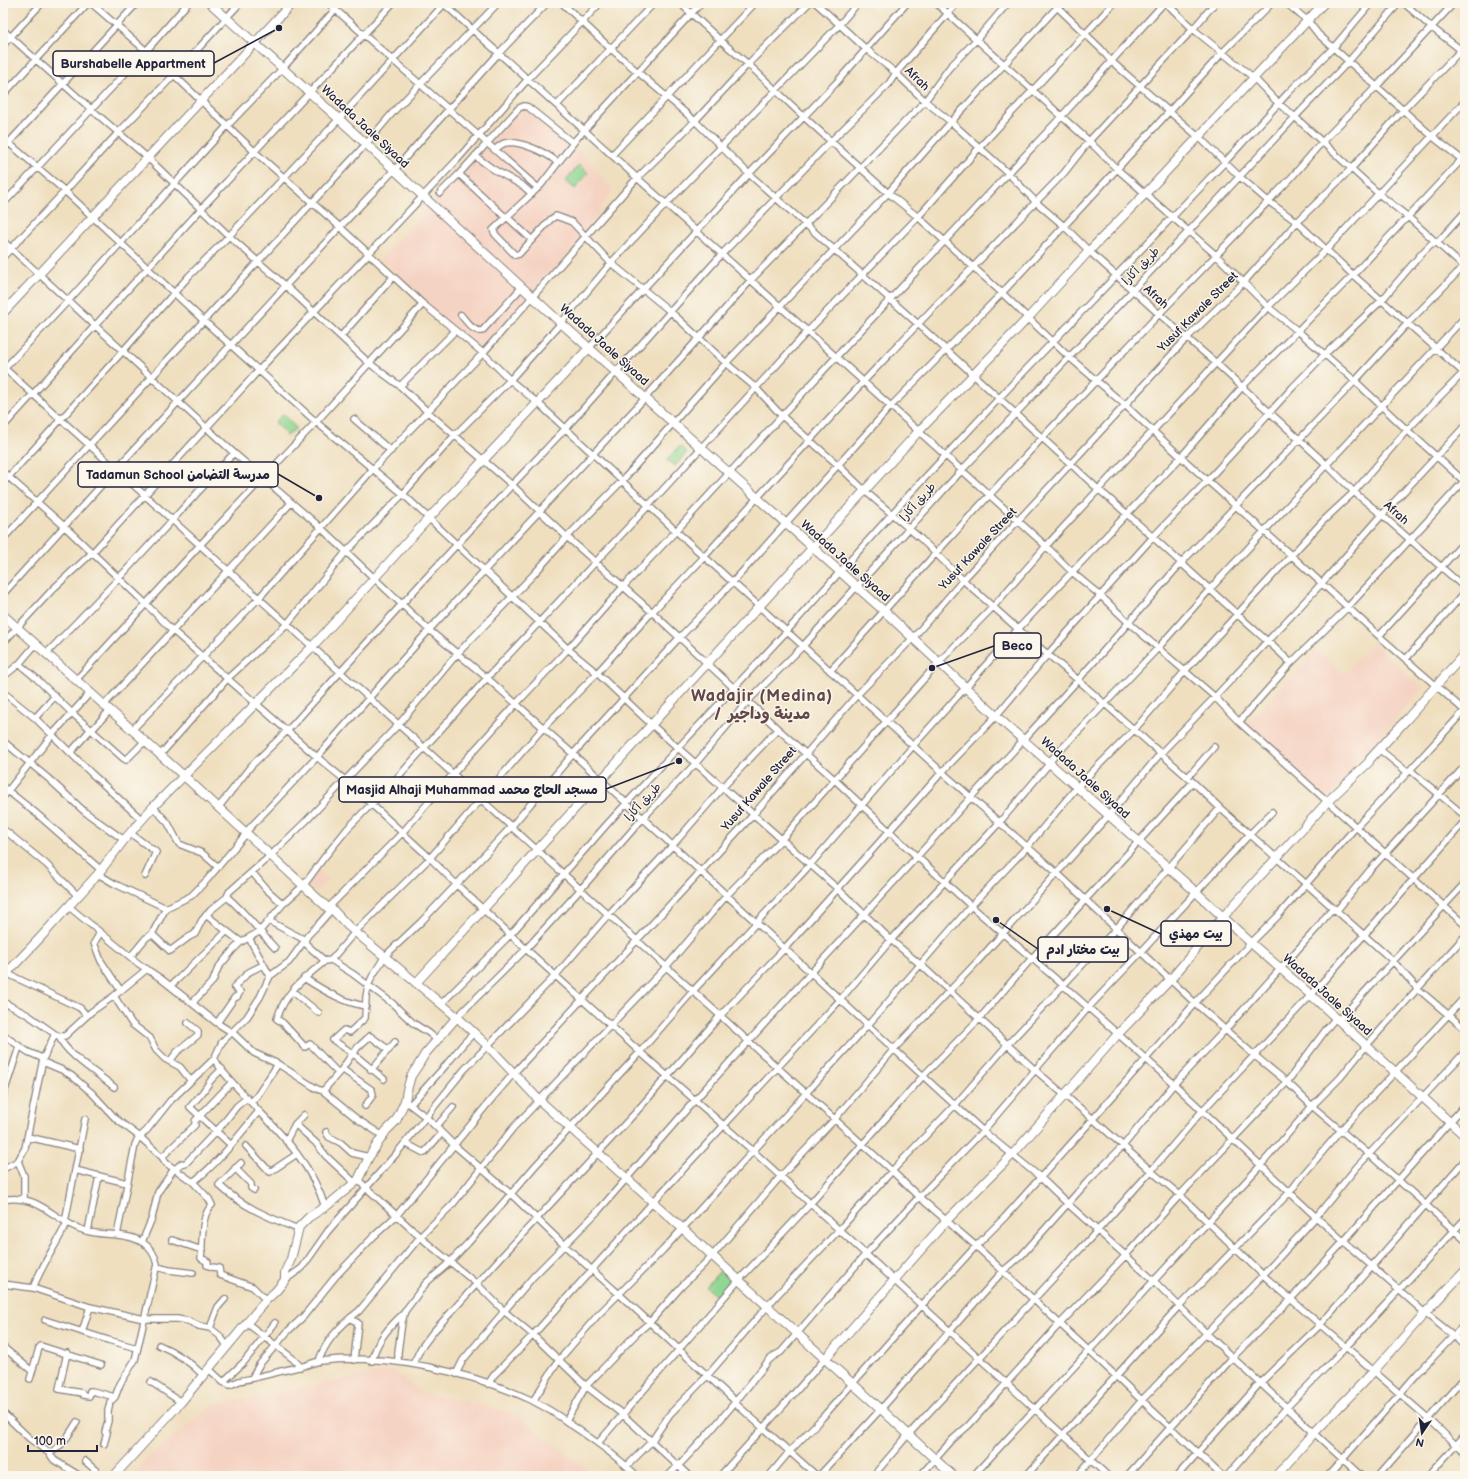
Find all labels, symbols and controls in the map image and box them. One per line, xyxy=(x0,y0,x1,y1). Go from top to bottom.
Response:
callout: Burshabelle Appartment xyxy=(53,51,214,76)
text: Burshabelle Appartment xyxy=(60,56,206,72)
street label: Afrah xyxy=(902,64,933,95)
street label: Wadada Jaale Siyaad xyxy=(318,82,412,172)
street label: طريق أكارا xyxy=(1119,244,1163,288)
street label: Yusuf Kawale Street xyxy=(1154,268,1242,356)
street label: Afrah xyxy=(1140,282,1172,312)
street label: Wadada Jaale Siyaad xyxy=(556,301,652,389)
callout: Tadamun School مدرسة التضامن xyxy=(78,462,278,487)
text: Tadamun School مدرسة التضامن xyxy=(86,467,270,483)
street label: طريق أكارا xyxy=(897,479,939,525)
street label: Afrah xyxy=(1380,498,1412,528)
street label: Yusuf Kawale Street xyxy=(935,504,1020,594)
street label: Wadada Jaale Siyaad xyxy=(797,517,893,605)
callout: Beco xyxy=(994,633,1041,658)
text: Beco xyxy=(1001,638,1033,654)
district label: Wadajir (Medina) / مدينة وداجير xyxy=(691,687,833,724)
street label: Wadada Jaale Siyaad xyxy=(1037,734,1133,822)
street label: Yusuf Kawale Street xyxy=(717,743,800,835)
callout: Masjid Alhaji Muhammad مسجد الحاج محمد xyxy=(339,777,606,802)
street label: طريق أكارا xyxy=(621,780,665,824)
text: Masjid Alhaji Muhammad مسجد الحاج محمد xyxy=(346,782,598,798)
callout: بيت مهذي xyxy=(1161,921,1231,946)
text: بيت مهذي xyxy=(1169,926,1223,944)
callout: بيت مختار ادم xyxy=(1038,937,1128,962)
text: بيت مختار ادم xyxy=(1046,942,1120,960)
street label: Wadada Jaale Siyaad xyxy=(1279,951,1375,1039)
north arrow xyxy=(1402,1413,1442,1453)
scale bar xyxy=(28,1427,97,1453)
text: 100 m xyxy=(34,1434,66,1449)
text: N xyxy=(1414,1435,1425,1450)

